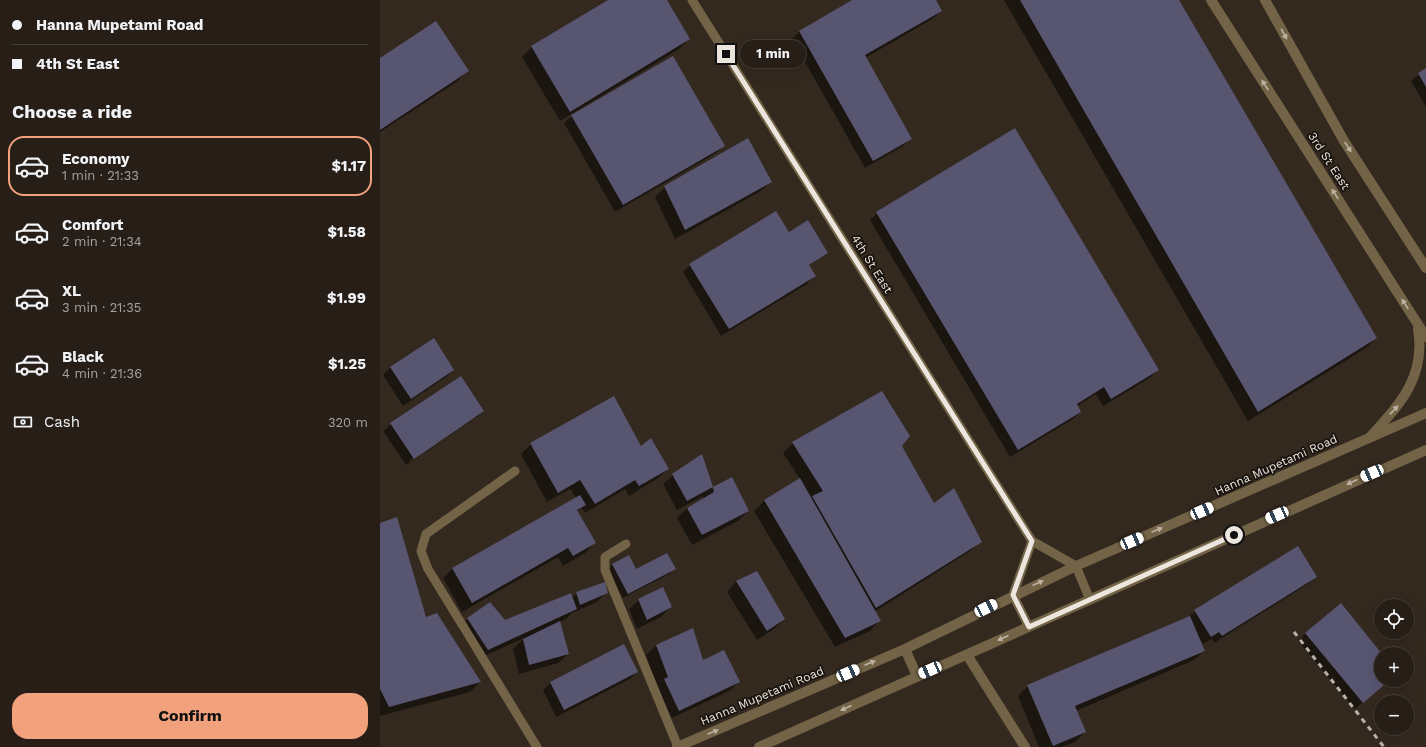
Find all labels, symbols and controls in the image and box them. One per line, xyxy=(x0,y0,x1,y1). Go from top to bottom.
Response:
text: Hanna Mupetami Road xyxy=(36,16,203,34)
one-way arrow xyxy=(1281,28,1287,40)
callout: 1 min xyxy=(740,40,806,68)
route end xyxy=(717,45,735,63)
text: 1 min xyxy=(756,46,790,61)
text: 4th St East xyxy=(36,55,119,73)
one-way arrow xyxy=(1261,80,1269,90)
text: Choose a ride xyxy=(12,101,132,122)
street label: 3rd St East xyxy=(1305,130,1353,192)
one-way arrow xyxy=(1344,142,1352,152)
icon: car xyxy=(14,148,50,184)
text: Economy xyxy=(62,150,129,168)
text: $1.17 xyxy=(332,157,366,175)
text: 1 min · 21:33 xyxy=(62,168,139,183)
one-way arrow xyxy=(1331,189,1339,199)
icon: car xyxy=(14,214,50,250)
text: Comfort xyxy=(62,216,123,234)
text: $1.58 xyxy=(327,223,366,241)
street label: 4th St East xyxy=(848,232,896,296)
text: 2 min · 21:34 xyxy=(62,234,142,249)
icon: car xyxy=(14,280,50,316)
text: XL xyxy=(62,282,81,300)
text: $1.99 xyxy=(327,289,366,307)
one-way arrow xyxy=(1401,299,1409,309)
text: 3 min · 21:35 xyxy=(62,300,141,315)
icon: car xyxy=(14,346,50,382)
text: Black xyxy=(62,348,104,366)
text: $1.25 xyxy=(328,355,366,373)
text: 4 min · 21:36 xyxy=(62,366,142,381)
one-way arrow xyxy=(1390,405,1399,415)
icon: cash xyxy=(12,411,34,433)
text: Cash xyxy=(44,413,80,431)
text: 320 m xyxy=(328,415,368,430)
street label: Hanna Mupetami Road xyxy=(1213,432,1339,498)
car xyxy=(1359,463,1385,483)
one-way arrow xyxy=(1346,479,1357,485)
car xyxy=(1189,501,1215,521)
car xyxy=(1264,505,1290,525)
route start xyxy=(1225,526,1243,544)
one-way arrow xyxy=(1152,527,1164,533)
car xyxy=(1119,531,1145,551)
one-way arrow xyxy=(1033,580,1044,586)
car xyxy=(973,597,999,619)
map controls xyxy=(1374,599,1414,735)
button: locate xyxy=(1374,599,1414,639)
one-way arrow xyxy=(997,636,1009,642)
button: + xyxy=(1374,647,1414,687)
one-way arrow xyxy=(865,660,877,666)
car xyxy=(917,660,943,680)
car xyxy=(835,663,861,683)
street label: Hanna Mupetami Road xyxy=(698,664,826,728)
button: Confirm xyxy=(12,693,368,739)
button: − xyxy=(1374,695,1414,735)
one-way arrow xyxy=(840,705,852,711)
one-way arrow xyxy=(707,728,719,734)

